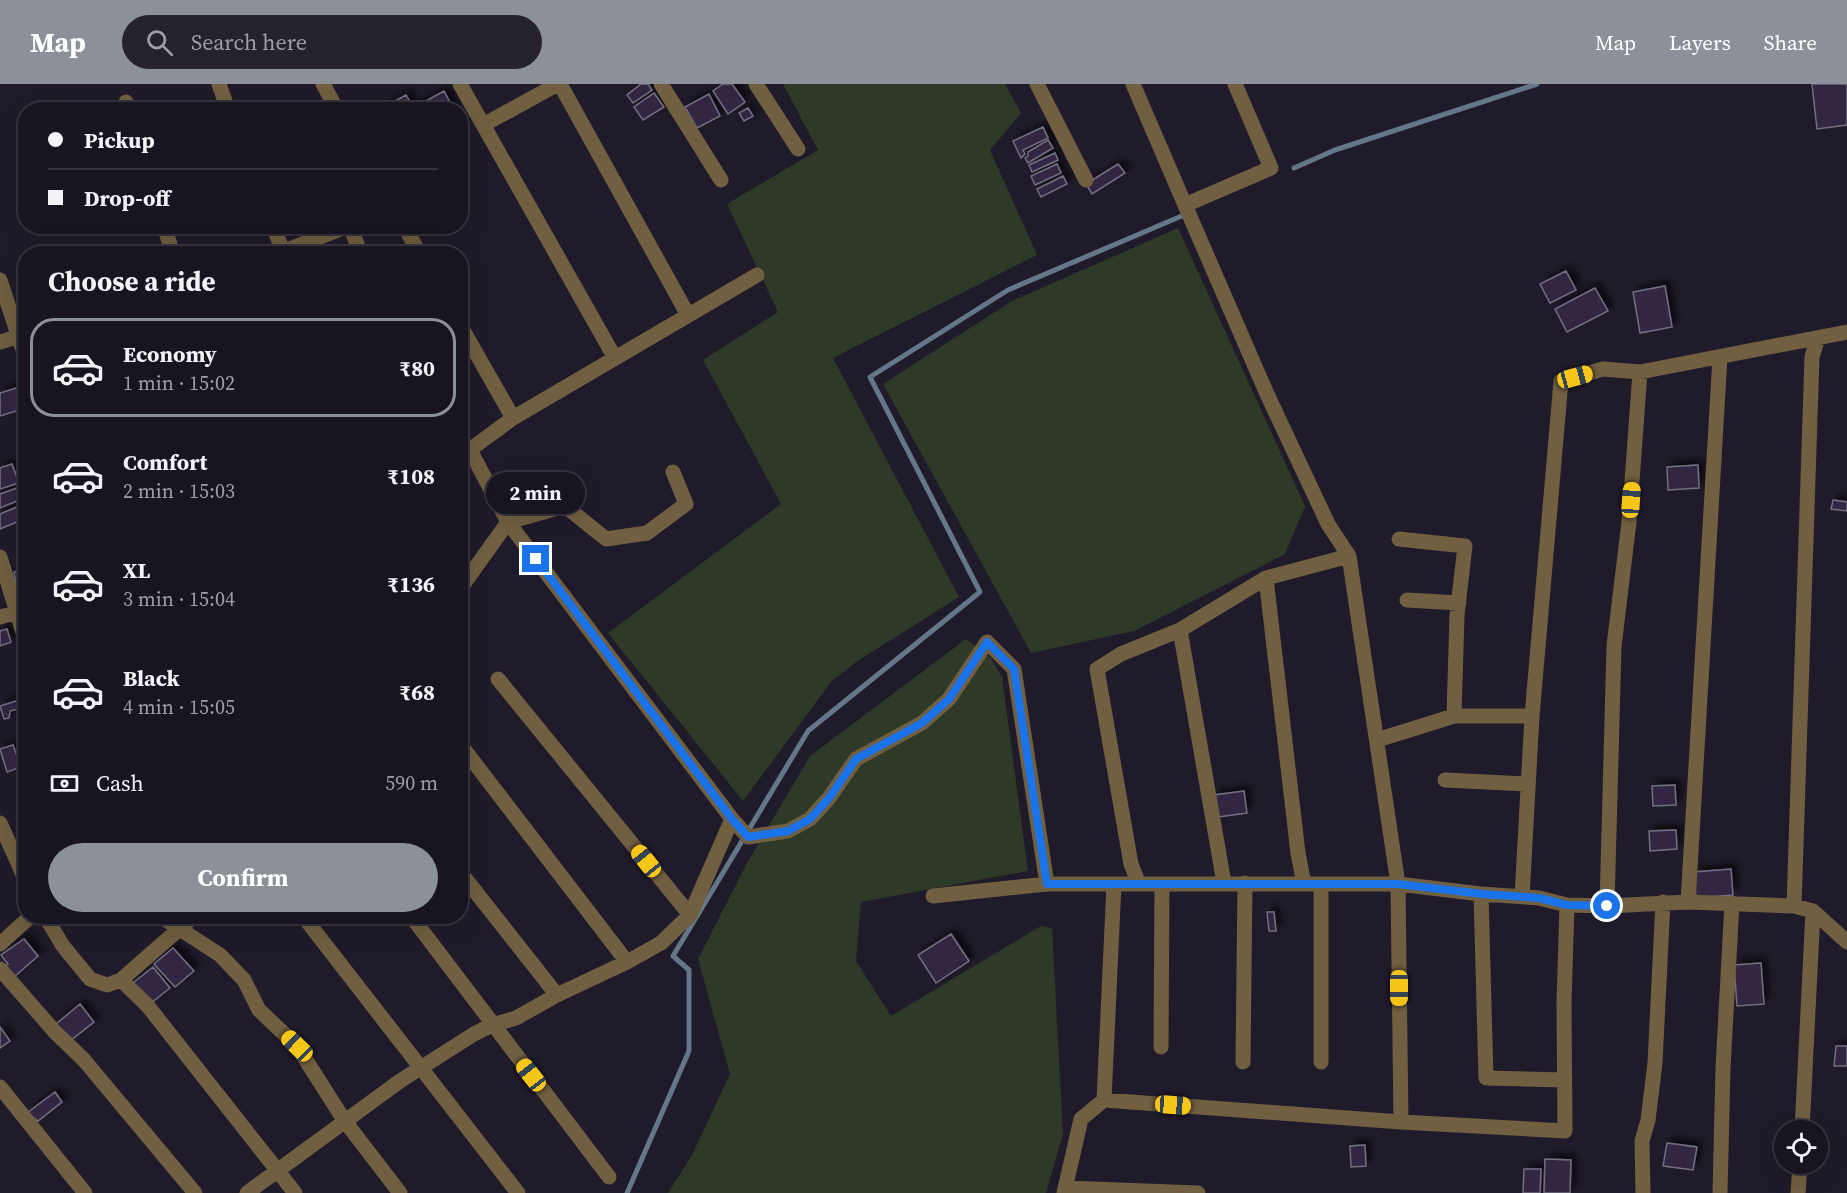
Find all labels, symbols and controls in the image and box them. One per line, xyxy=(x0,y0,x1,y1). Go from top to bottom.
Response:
search box xyxy=(122,15,542,69)
text: Map xyxy=(30,23,86,61)
icon: search xyxy=(143,26,176,59)
text: Search here xyxy=(191,27,307,57)
text: Map xyxy=(1595,28,1636,57)
text: Layers xyxy=(1669,28,1731,57)
text: Share xyxy=(1764,28,1817,57)
text: Pickup xyxy=(84,125,155,155)
text: Drop-off xyxy=(84,183,170,213)
text: Choose a ride xyxy=(48,263,216,300)
text: Economy xyxy=(123,339,217,369)
icon: car xyxy=(51,341,105,395)
text: ₹80 xyxy=(399,353,435,383)
car xyxy=(1555,364,1595,390)
text: 1 min · 15:02 xyxy=(123,369,235,397)
text: Comfort xyxy=(123,447,207,477)
icon: car xyxy=(51,449,105,503)
text: ₹108 xyxy=(387,461,435,491)
callout: 2 min xyxy=(486,472,586,514)
text: 2 min · 15:03 xyxy=(123,477,235,505)
text: 2 min xyxy=(510,479,561,507)
car xyxy=(1621,481,1641,519)
route end xyxy=(522,545,549,572)
text: XL xyxy=(123,555,150,585)
icon: car xyxy=(51,557,105,611)
text: ₹136 xyxy=(387,569,435,599)
text: 3 min · 15:04 xyxy=(123,585,235,613)
text: Black xyxy=(123,663,180,693)
icon: car xyxy=(51,665,105,719)
text: ₹68 xyxy=(399,677,435,707)
text: 4 min · 15:05 xyxy=(123,693,235,721)
icon: cash xyxy=(48,767,81,800)
text: Cash xyxy=(96,768,144,798)
text: 590 m xyxy=(385,769,438,797)
car xyxy=(628,841,664,881)
button: Confirm xyxy=(48,843,438,912)
route start xyxy=(1593,892,1620,919)
car xyxy=(1390,970,1408,1006)
car xyxy=(278,1027,316,1065)
car xyxy=(513,1055,549,1095)
car xyxy=(1154,1095,1192,1115)
map controls xyxy=(1774,1120,1828,1174)
button: locate xyxy=(1774,1120,1828,1174)

